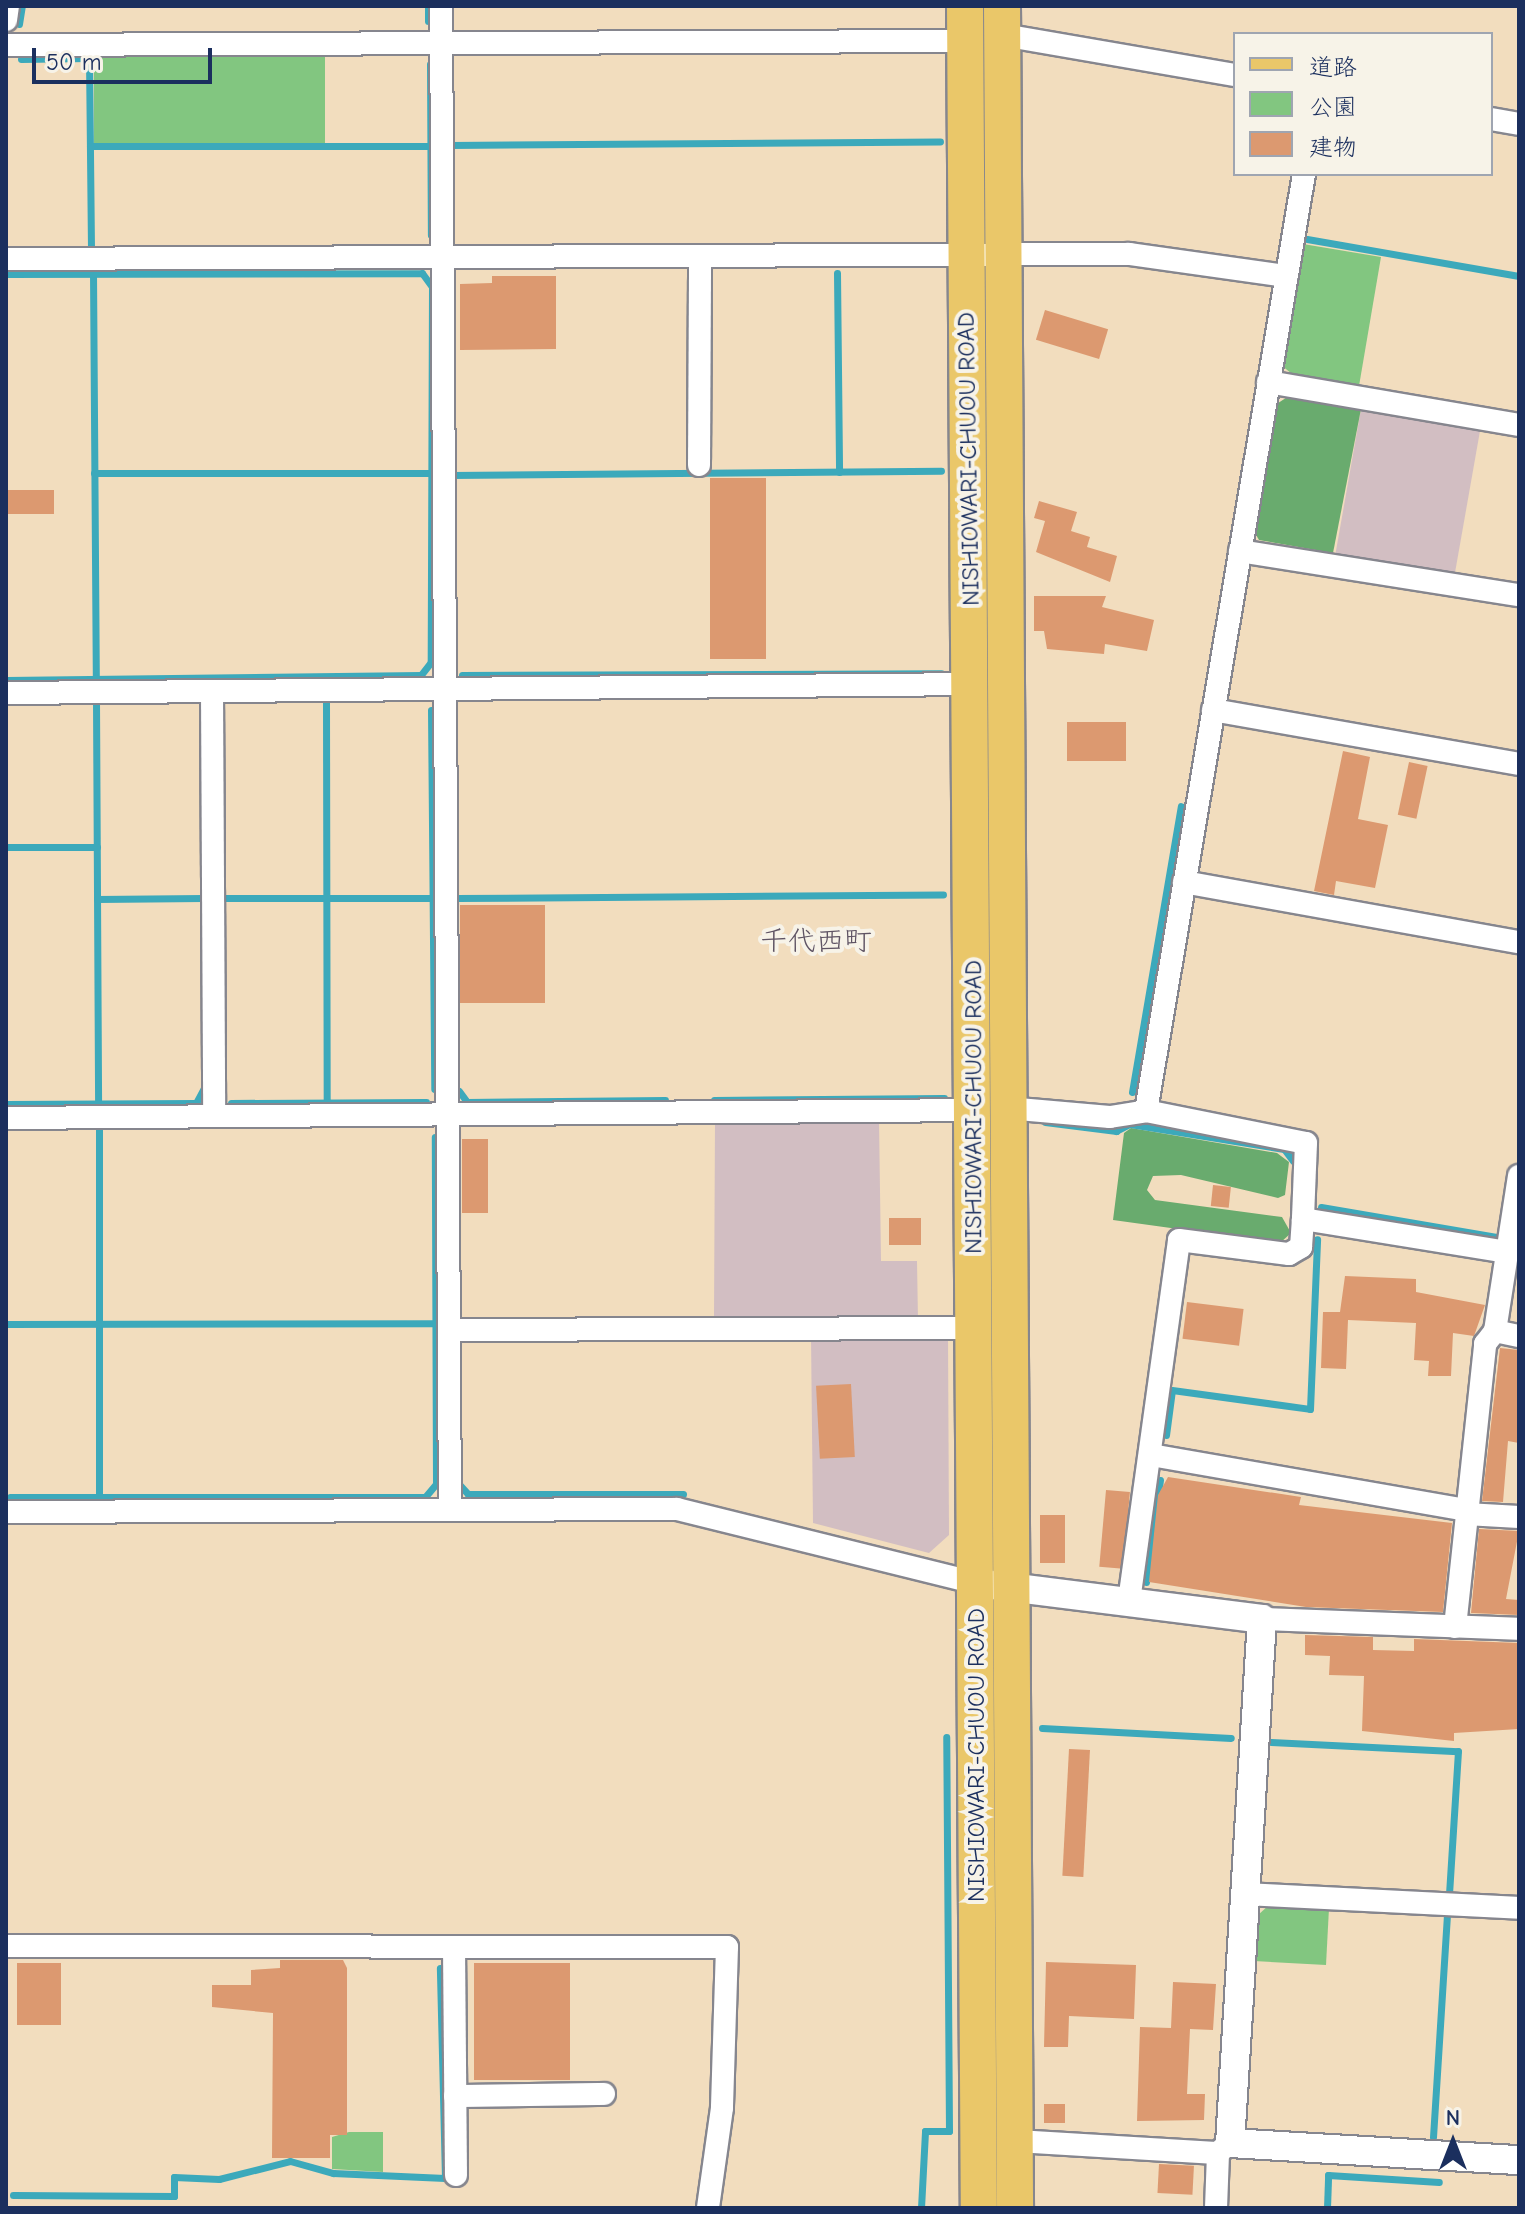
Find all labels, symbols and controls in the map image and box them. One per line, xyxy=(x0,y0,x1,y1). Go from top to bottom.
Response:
scale bar xyxy=(36,32,216,82)
legend xyxy=(1233,32,1493,176)
text: 50 m xyxy=(46,48,102,76)
text: 道路 xyxy=(1309,53,1357,81)
text: 公園 xyxy=(1309,93,1357,121)
text: 建物 xyxy=(1309,133,1357,161)
street label: NISHIOWARI-CHUOU ROAD xyxy=(952,312,986,606)
district label: 千代西町 xyxy=(760,924,872,958)
street label: NISHIOWARI-CHUOU ROAD xyxy=(960,960,988,1254)
street label: NISHIOWARI-CHUOU ROAD xyxy=(963,1608,991,1902)
north arrow xyxy=(1413,2102,1493,2182)
text: N xyxy=(1446,2105,1460,2131)

